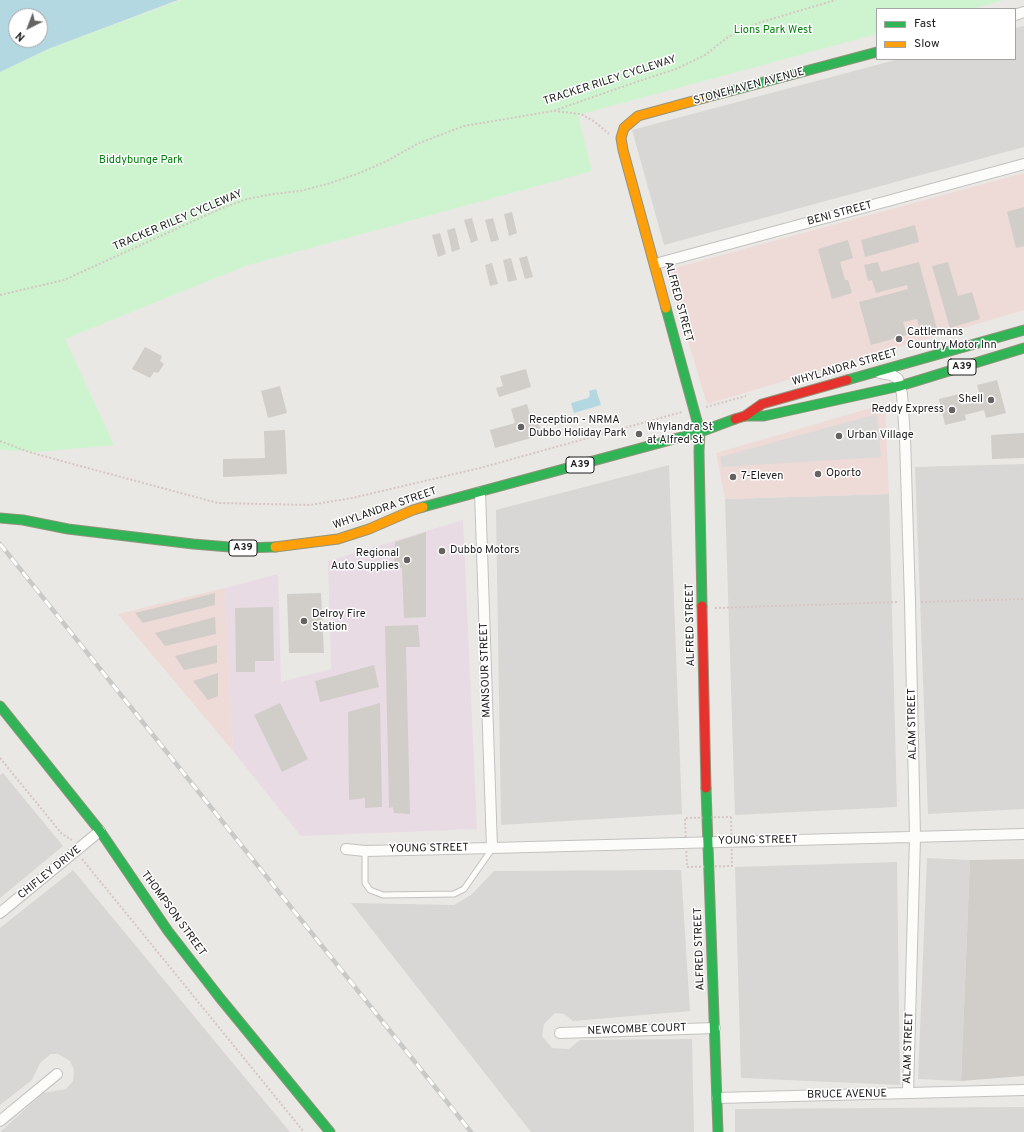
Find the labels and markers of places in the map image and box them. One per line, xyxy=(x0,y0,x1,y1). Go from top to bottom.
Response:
place label: Cattlemans Country Motor Inn xyxy=(907,326,997,352)
marker: Cattlemans Country Motor Inn xyxy=(894,334,904,344)
place label: Shell xyxy=(958,393,983,407)
marker: Shell xyxy=(986,395,996,405)
place label: Reddy Express xyxy=(871,403,944,417)
marker: Reddy Express xyxy=(947,405,957,415)
place label: Reception - NRMA Dubbo Holiday Park xyxy=(529,414,627,440)
place label: Whylandra St at Alfred St xyxy=(647,421,713,447)
marker: Reception - NRMA Dubbo Holiday Park xyxy=(516,422,526,432)
marker: Whylandra St at Alfred St xyxy=(634,429,644,439)
place label: Urban Village xyxy=(847,429,914,443)
marker: Urban Village xyxy=(834,431,844,441)
place label: Oporto xyxy=(826,467,861,481)
marker: Oporto xyxy=(813,469,823,479)
place label: 7-Eleven xyxy=(741,470,783,484)
marker: 7-Eleven xyxy=(728,472,738,482)
place label: Dubbo Motors xyxy=(450,544,519,558)
marker: Dubbo Motors xyxy=(437,546,447,556)
place label: Regional Auto Supplies xyxy=(331,547,399,573)
marker: Regional Auto Supplies xyxy=(402,555,412,565)
place label: Delroy Fire Station xyxy=(312,608,366,634)
marker: Delroy Fire Station xyxy=(299,616,309,626)

